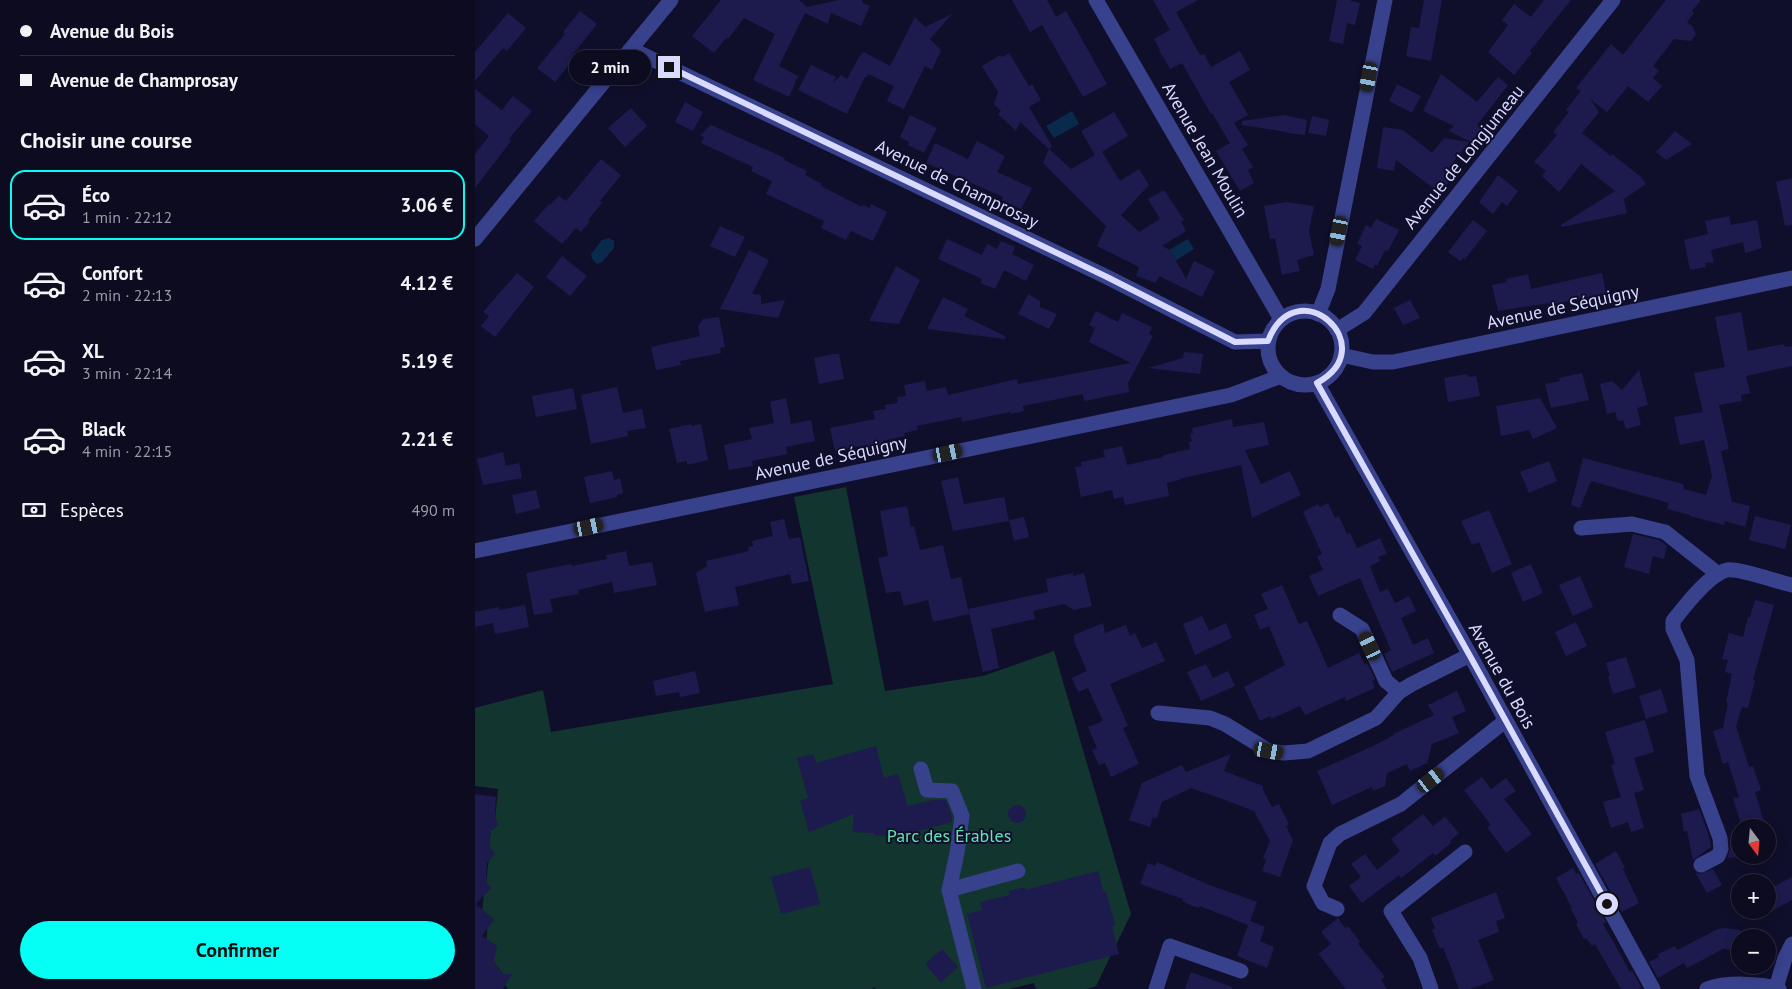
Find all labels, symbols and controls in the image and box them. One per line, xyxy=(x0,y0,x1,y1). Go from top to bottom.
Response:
text: Avenue du Bois xyxy=(50,19,174,43)
callout: 2 min xyxy=(569,50,651,84)
route end xyxy=(658,56,680,78)
text: 2 min xyxy=(590,57,630,77)
car xyxy=(1358,61,1379,93)
text: Avenue de Champrosay xyxy=(50,68,238,92)
street label: Avenue Jean Moulin xyxy=(1157,78,1254,222)
street label: Avenue de Longjumeau xyxy=(1398,80,1529,233)
text: Choisir une course xyxy=(20,126,192,154)
street label: Avenue de Champrosay xyxy=(872,134,1043,233)
icon: car xyxy=(22,183,67,228)
text: Éco xyxy=(82,183,110,207)
text: 3.06 € xyxy=(400,193,453,217)
text: 1 min · 22:12 xyxy=(82,207,172,227)
car xyxy=(1328,215,1349,247)
icon: car xyxy=(22,261,67,306)
text: Confort xyxy=(82,261,143,285)
text: 4.12 € xyxy=(400,271,453,295)
street label: Avenue de Séquigny xyxy=(1485,279,1642,334)
text: 2 min · 22:13 xyxy=(82,285,172,305)
icon: car xyxy=(22,339,67,384)
text: XL xyxy=(82,339,104,363)
text: 5.19 € xyxy=(400,349,453,373)
text: 3 min · 22:14 xyxy=(82,363,172,383)
icon: car xyxy=(22,417,67,462)
text: Black xyxy=(82,417,126,441)
text: 2.21 € xyxy=(400,427,453,451)
street label: Avenue de Séquigny xyxy=(753,430,910,485)
text: 4 min · 22:15 xyxy=(82,441,172,461)
car xyxy=(931,443,964,463)
icon: cash xyxy=(20,496,48,524)
text: Espèces xyxy=(60,498,124,522)
text: 490 m xyxy=(412,500,455,520)
car xyxy=(572,517,605,537)
street label: Avenue du Bois xyxy=(1464,619,1541,733)
car xyxy=(1356,629,1383,663)
car xyxy=(1252,741,1285,761)
car xyxy=(1414,765,1447,795)
north arrow xyxy=(1731,819,1776,864)
map controls xyxy=(1731,819,1776,974)
park label: Parc des Érables xyxy=(887,824,1011,847)
button: + xyxy=(1731,874,1776,919)
route start xyxy=(1596,893,1618,915)
button: Confirmer xyxy=(20,921,455,979)
button: − xyxy=(1731,929,1776,974)

